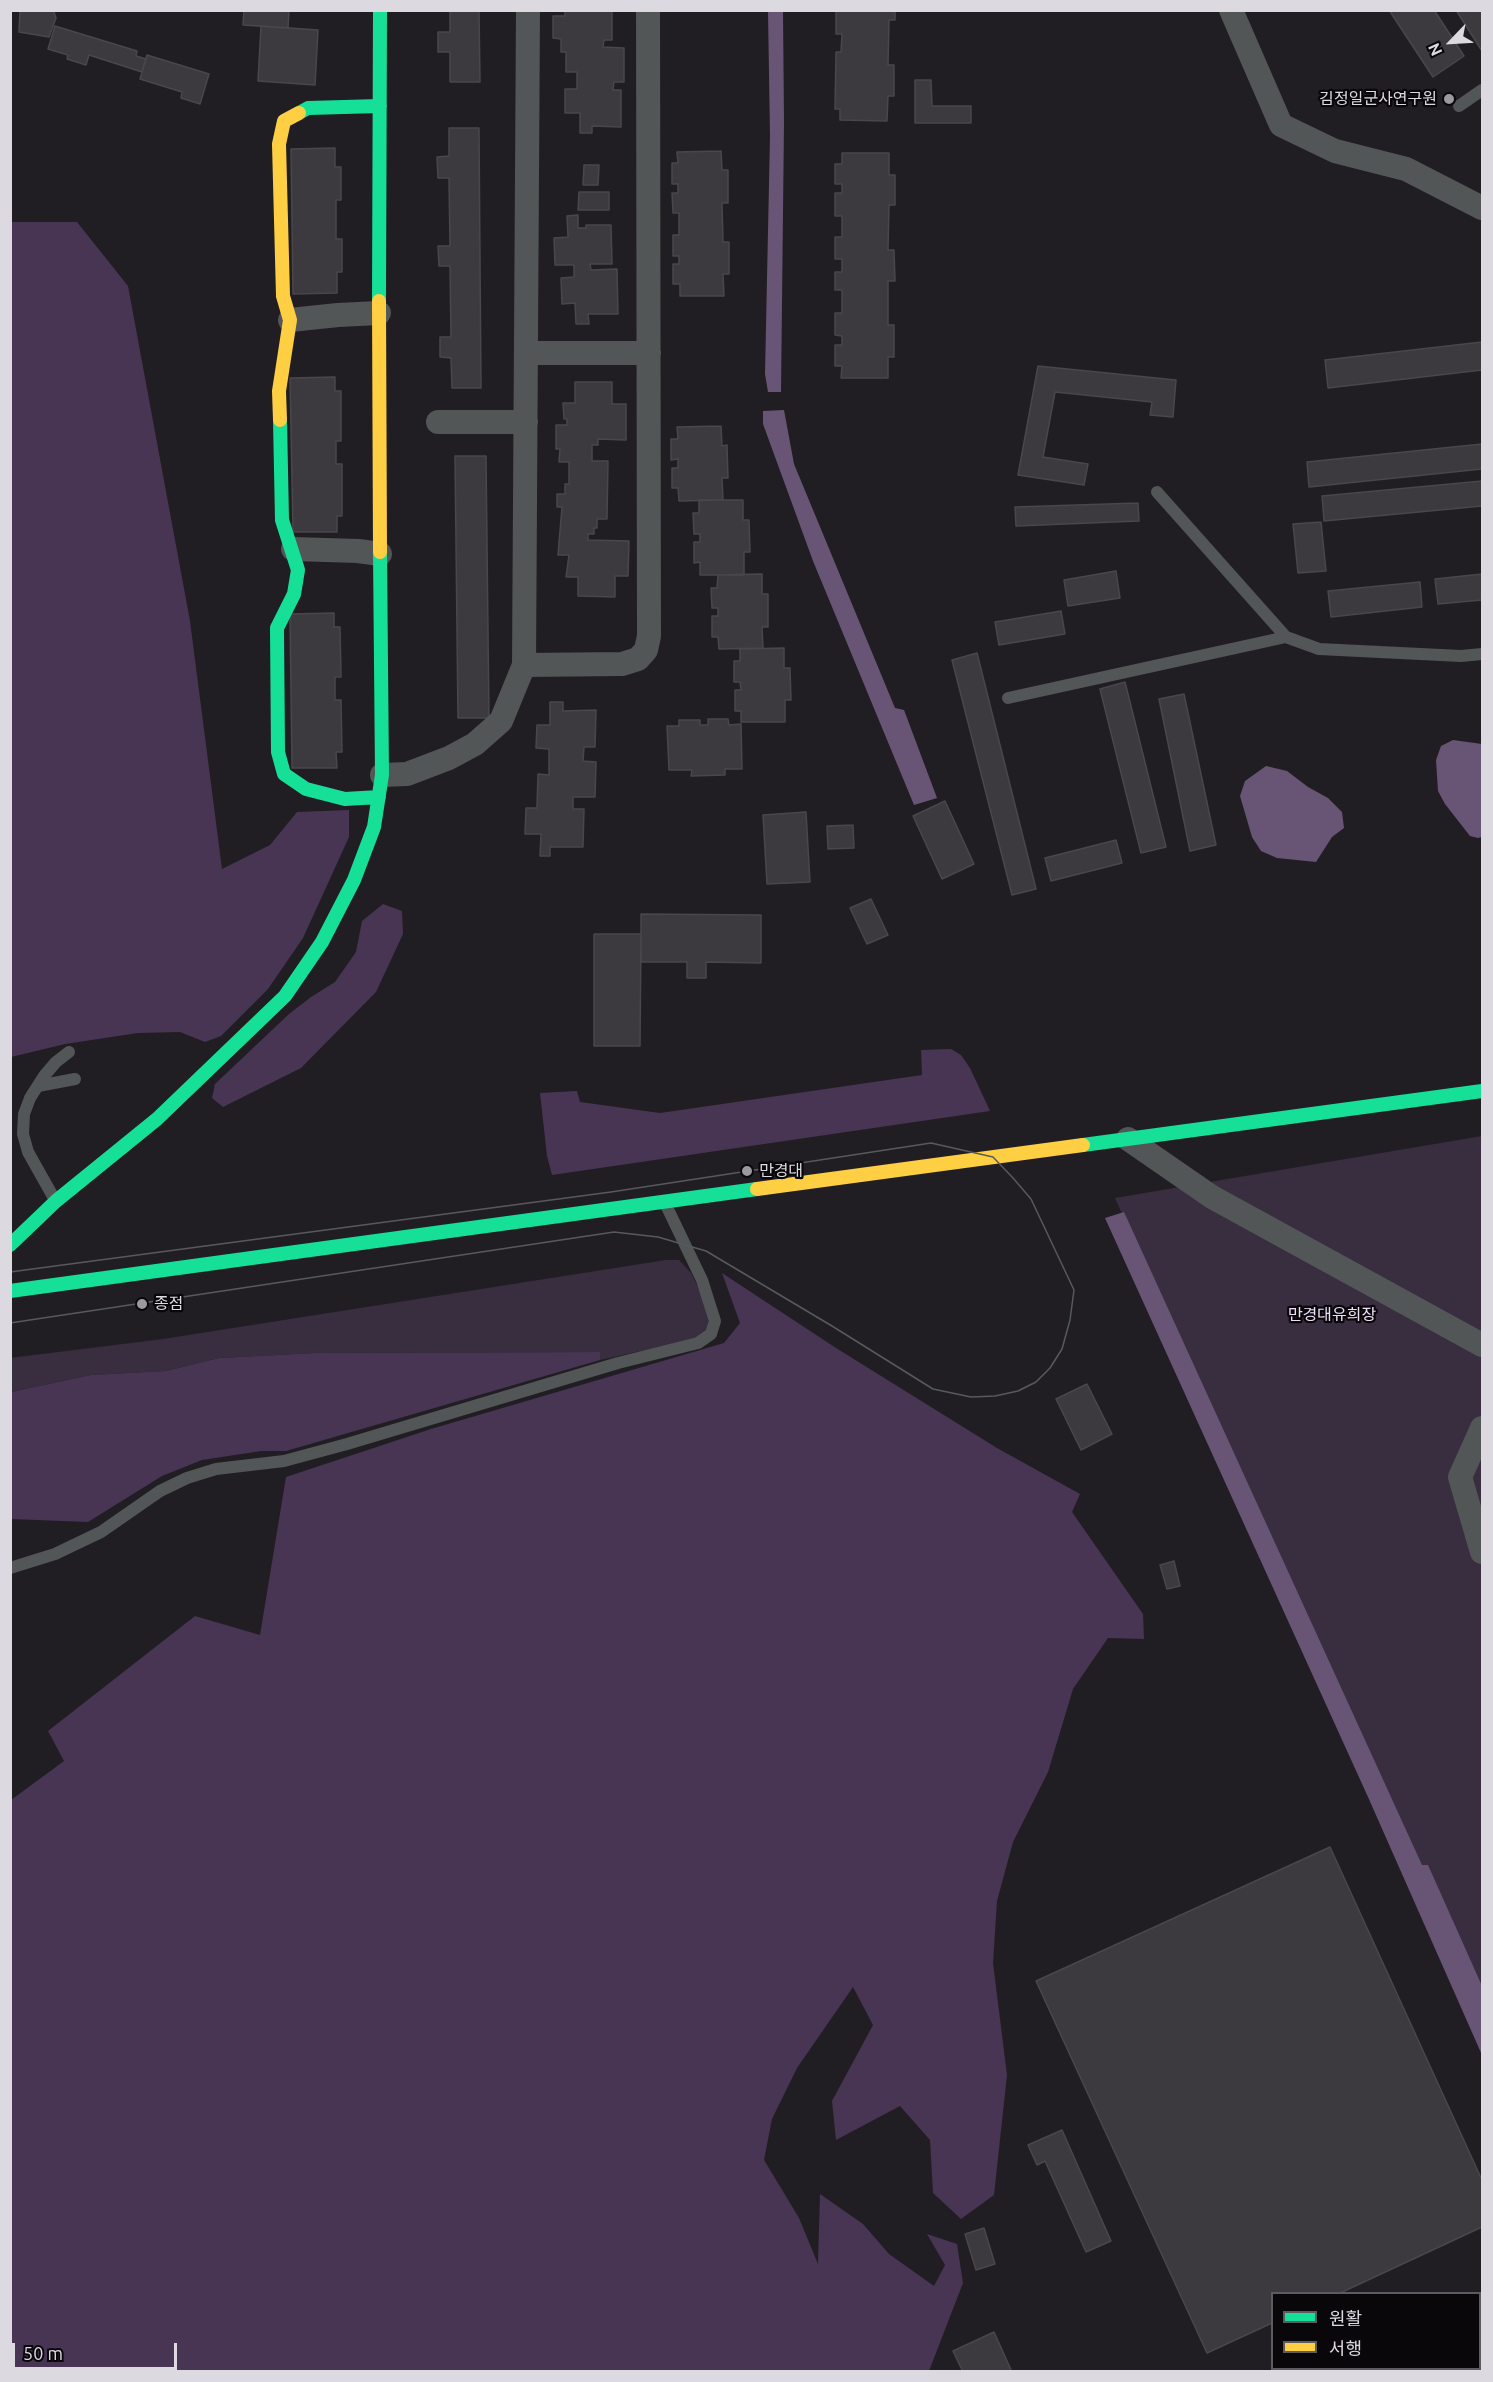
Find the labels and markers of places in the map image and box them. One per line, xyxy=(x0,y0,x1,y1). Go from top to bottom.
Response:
place label: 김정일군사연구원 xyxy=(1319,89,1437,109)
marker: 김정일군사연구원 xyxy=(1442,92,1456,106)
place label: 만경대 xyxy=(759,1161,803,1181)
marker: 만경대 xyxy=(740,1164,754,1178)
place label: 종점 xyxy=(154,1294,183,1314)
marker: 종점 xyxy=(135,1297,149,1311)

